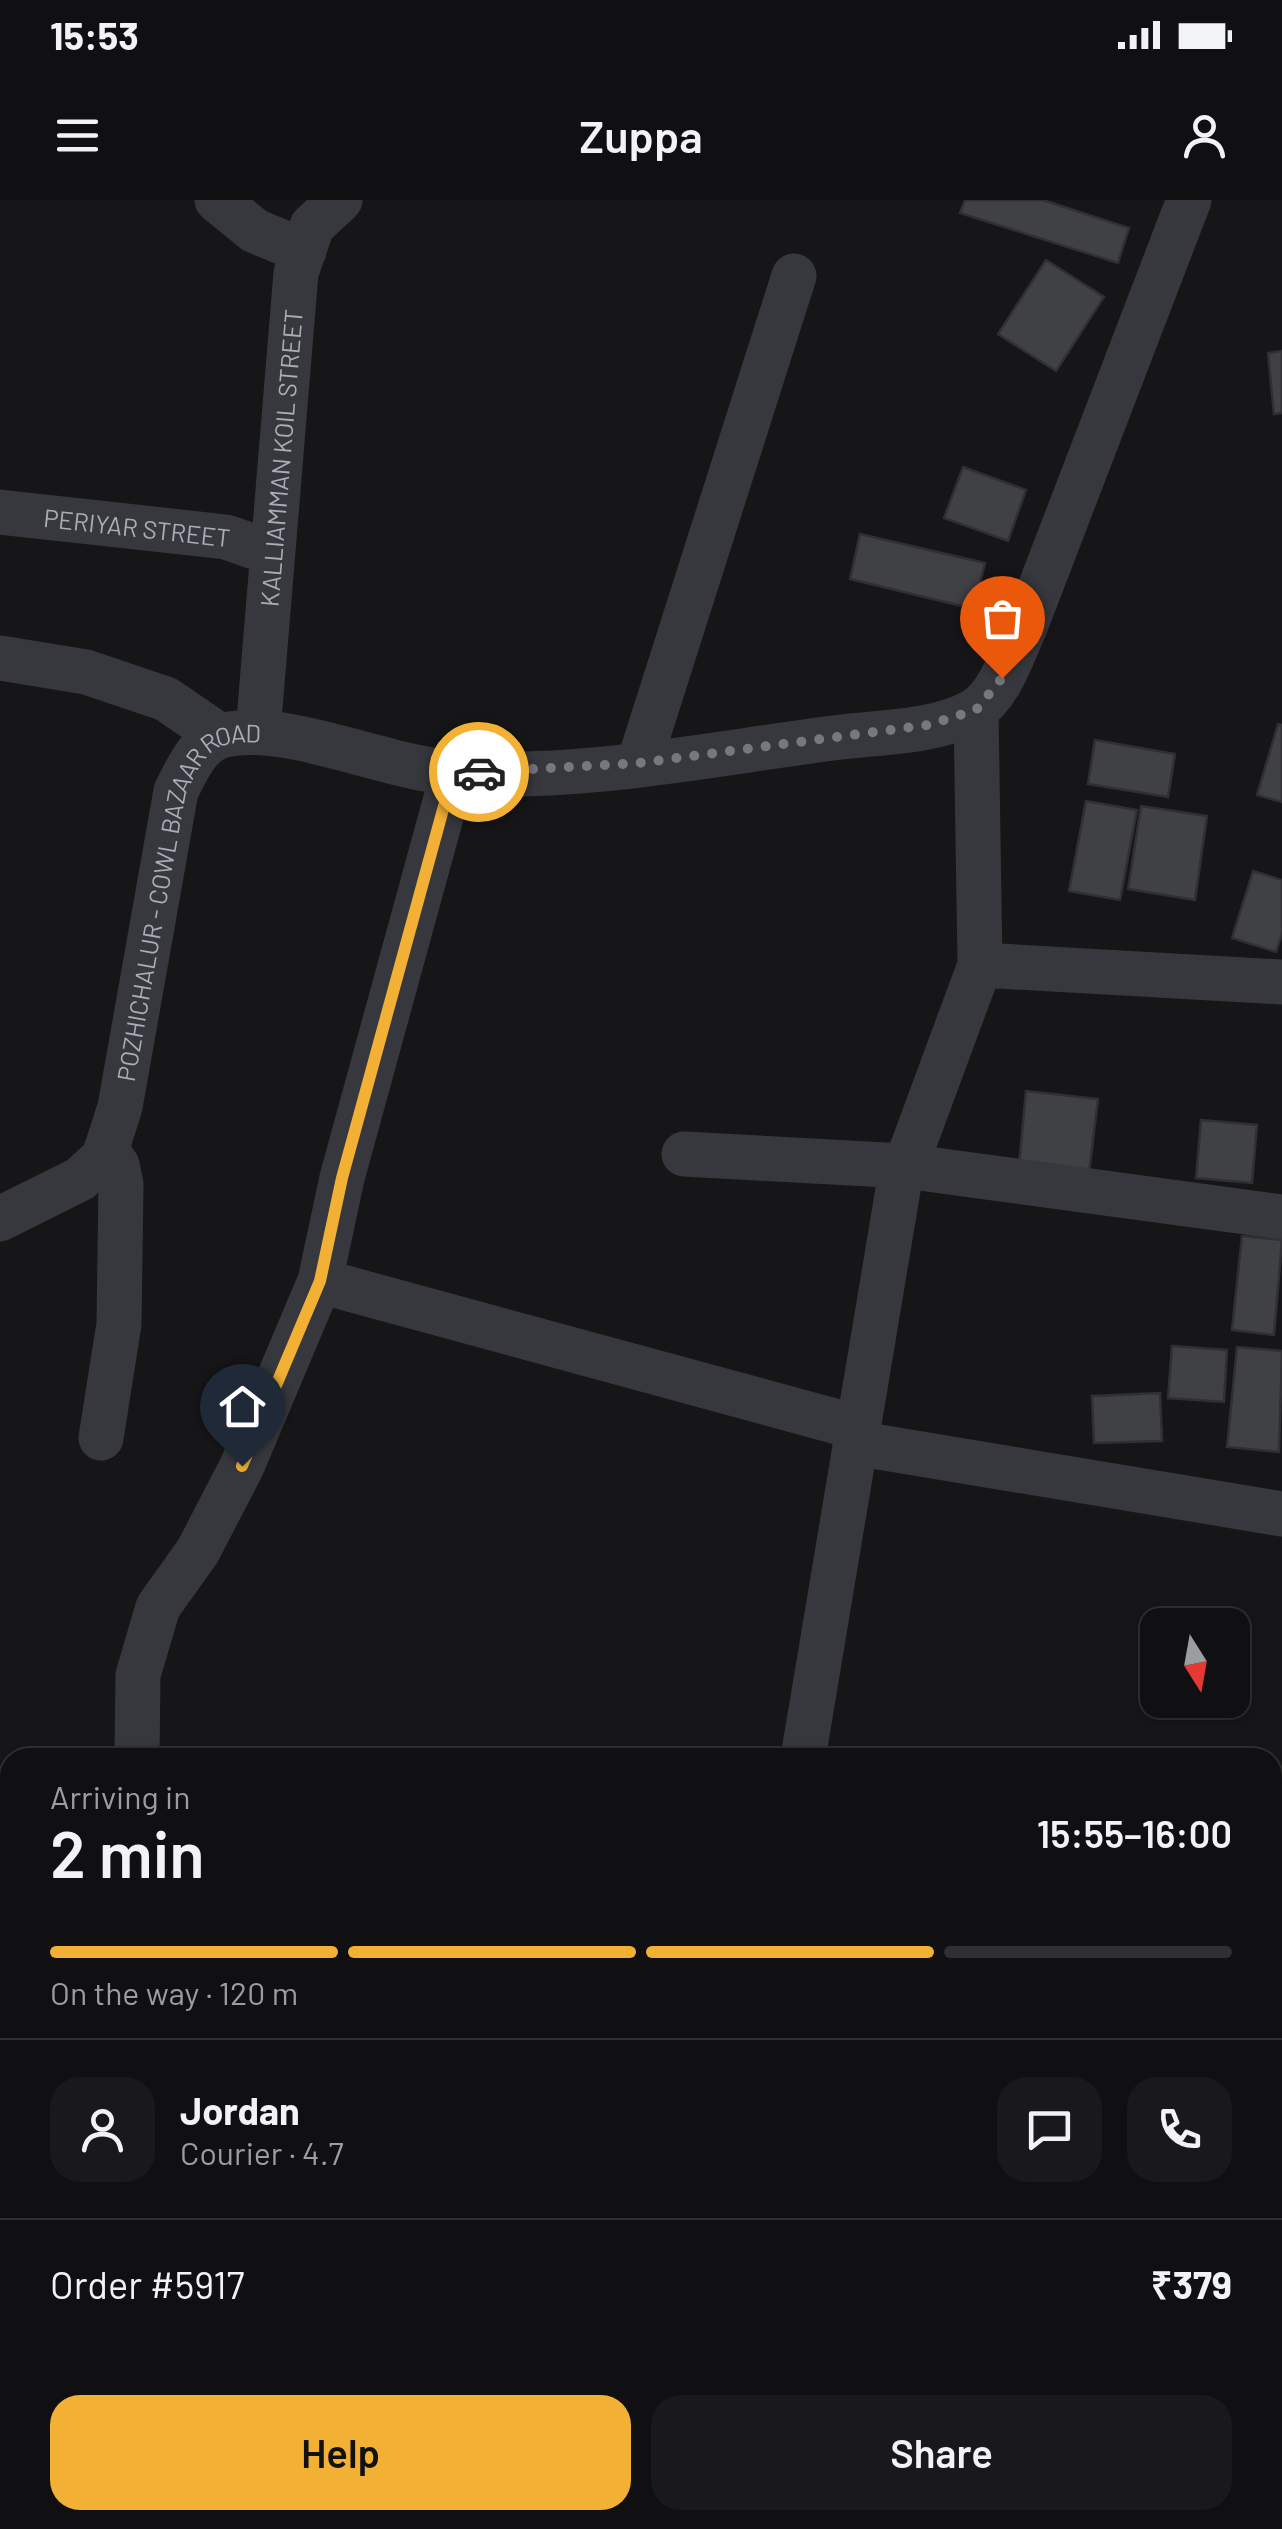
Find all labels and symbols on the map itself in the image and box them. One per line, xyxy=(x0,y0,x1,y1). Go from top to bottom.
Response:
street label: KALLIAMMAN KOIL STREET xyxy=(253,308,308,608)
street label: PERIYAR STREET xyxy=(42,502,232,552)
pin xyxy=(960,576,1045,679)
street label: POZHICHALUR - COWL BAZAAR ROAD xyxy=(110,717,261,1083)
courier xyxy=(429,722,529,822)
pin xyxy=(200,1364,285,1467)
north arrow xyxy=(1140,1608,1250,1718)

